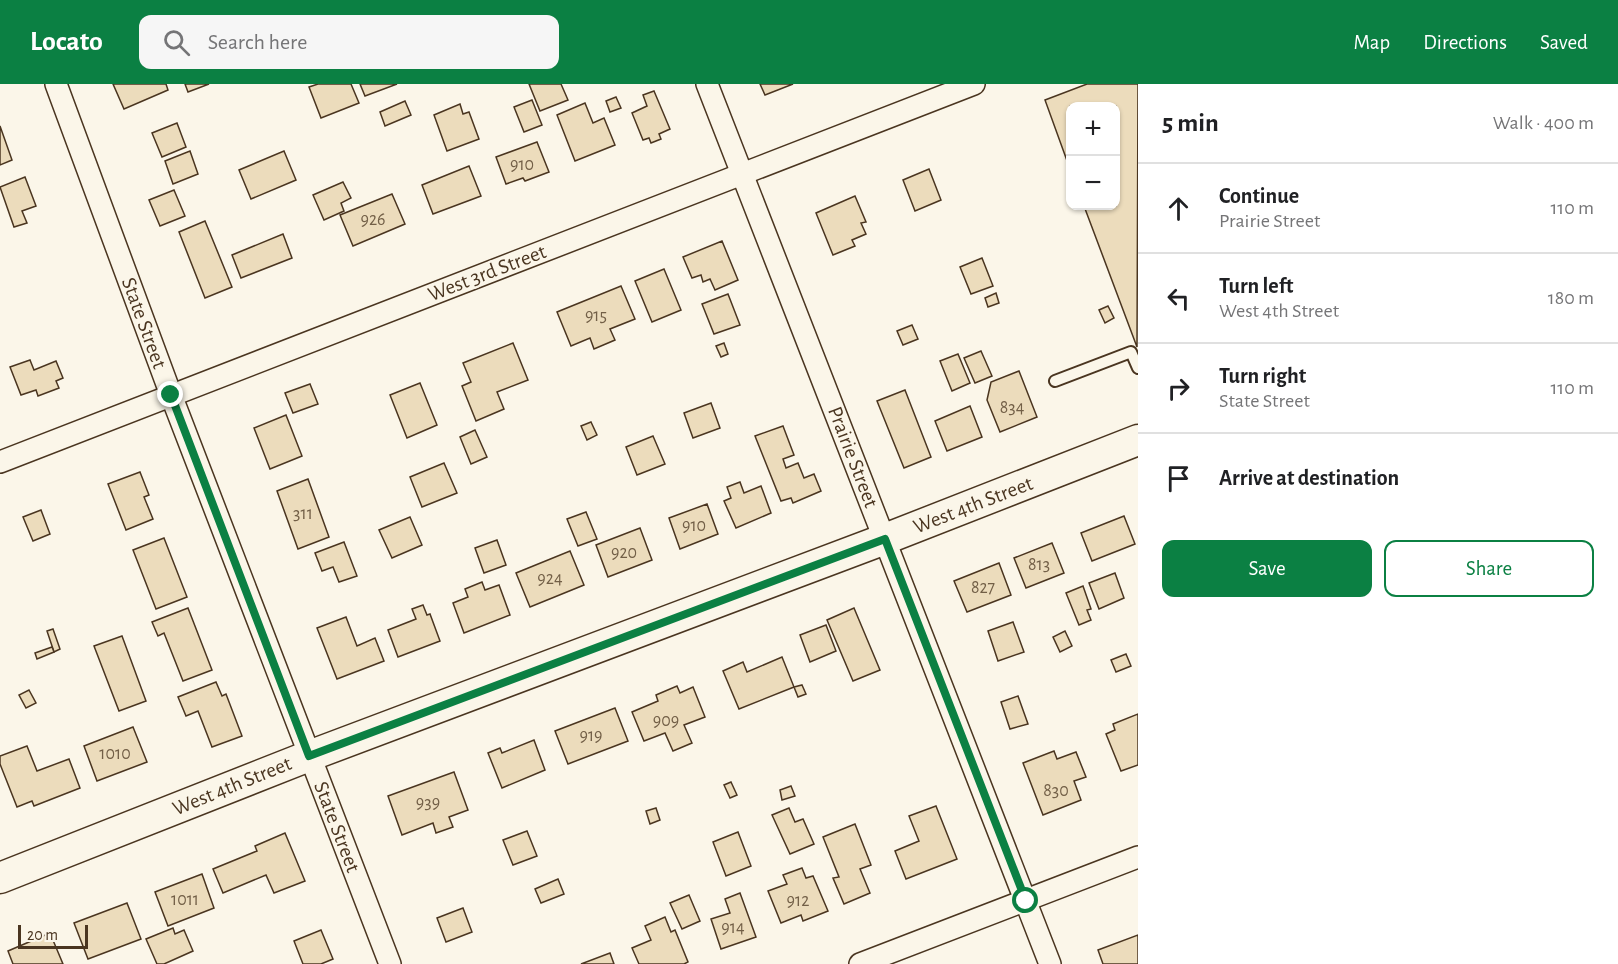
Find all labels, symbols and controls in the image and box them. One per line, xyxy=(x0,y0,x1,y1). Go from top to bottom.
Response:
search box xyxy=(139,15,559,69)
icon: search xyxy=(160,26,193,59)
text: Locato xyxy=(30,28,103,56)
text: Search here xyxy=(208,31,307,53)
text: Map xyxy=(1354,32,1390,53)
text: Directions xyxy=(1423,32,1507,53)
text: Saved xyxy=(1540,32,1588,53)
map controls xyxy=(1066,102,1120,210)
button: + xyxy=(1066,102,1120,156)
text: 5 min xyxy=(1162,110,1219,136)
text: Walk · 400 m xyxy=(1493,113,1594,133)
house number: 910 xyxy=(510,156,534,174)
button: − xyxy=(1066,156,1120,210)
text: Continue xyxy=(1219,185,1299,207)
icon: ahead xyxy=(1162,192,1195,225)
text: 110 m xyxy=(1550,198,1594,218)
house number: 926 xyxy=(360,211,386,229)
text: Prairie Street xyxy=(1219,211,1320,231)
street label: West 3rd Street xyxy=(425,241,549,305)
street label: State Street xyxy=(118,275,170,372)
text: Turn left xyxy=(1219,275,1293,297)
icon: left xyxy=(1162,282,1195,315)
text: 180 m xyxy=(1548,288,1594,308)
text: West 4th Street xyxy=(1219,301,1339,321)
house number: 915 xyxy=(585,307,607,325)
text: Turn right xyxy=(1219,365,1306,387)
icon: right xyxy=(1162,372,1195,405)
text: 110 m xyxy=(1550,378,1594,398)
route end xyxy=(157,381,183,407)
text: State Street xyxy=(1219,391,1310,411)
house number: 834 xyxy=(1000,399,1025,417)
street label: Prairie Street xyxy=(824,404,882,511)
icon: arrive xyxy=(1162,462,1195,495)
text: Arrive at destination xyxy=(1219,467,1399,489)
street label: West 4th Street xyxy=(910,473,1036,537)
house number: 311 xyxy=(293,505,313,523)
house number: 910 xyxy=(682,517,706,535)
button: Save xyxy=(1162,540,1372,597)
button: Share xyxy=(1384,540,1594,597)
house number: 920 xyxy=(611,544,637,562)
house number: 813 xyxy=(1028,556,1050,574)
house number: 924 xyxy=(537,570,563,588)
house number: 827 xyxy=(971,579,995,597)
house number: 909 xyxy=(653,712,679,730)
house number: 919 xyxy=(579,727,603,745)
house number: 1010 xyxy=(99,745,131,763)
street label: West 4th Street xyxy=(170,753,295,819)
street label: State Street xyxy=(310,779,364,876)
house number: 830 xyxy=(1043,782,1069,800)
house number: 939 xyxy=(416,794,440,812)
route start xyxy=(1012,887,1038,913)
house number: 1011 xyxy=(171,891,199,909)
house number: 912 xyxy=(787,892,809,910)
house number: 914 xyxy=(721,919,745,937)
scale bar xyxy=(18,922,88,950)
text: 20 m xyxy=(27,927,58,943)

